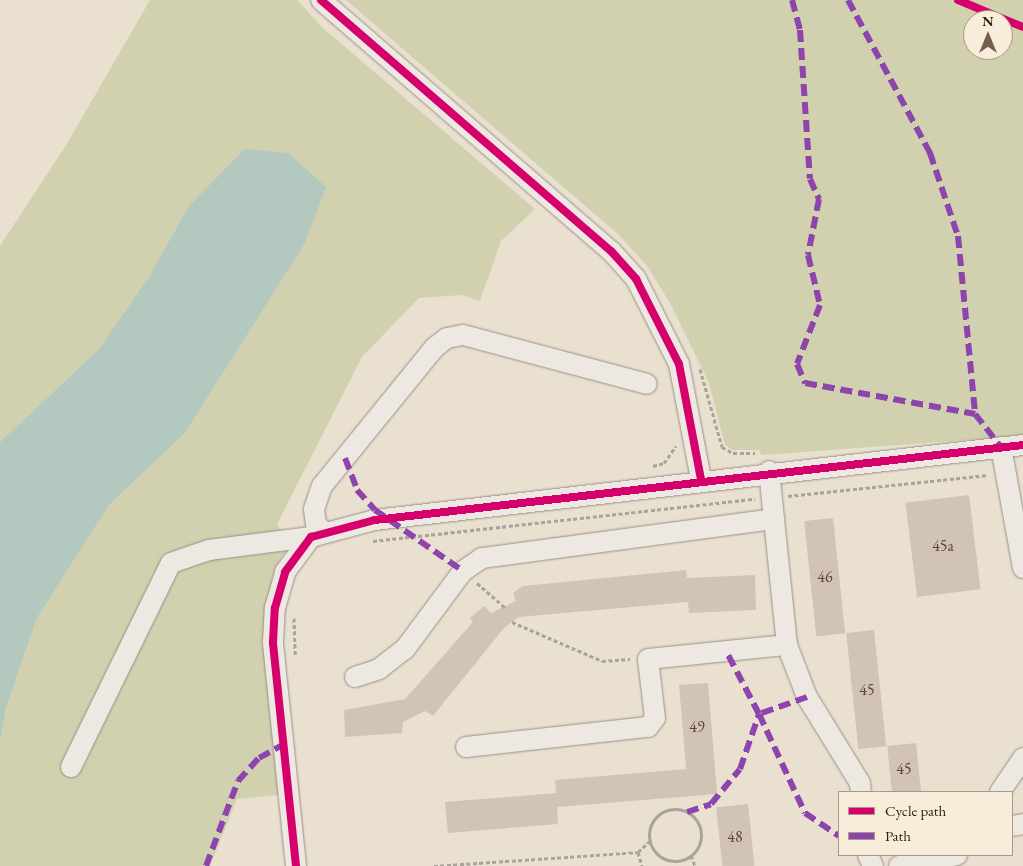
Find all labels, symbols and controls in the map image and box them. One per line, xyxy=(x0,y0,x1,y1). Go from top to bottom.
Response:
north arrow xyxy=(963,10,1013,60)
text: N xyxy=(982,12,994,30)
house number: 45а xyxy=(932,536,954,556)
house number: 46 xyxy=(817,567,833,587)
house number: 45 xyxy=(859,680,875,700)
house number: 49 xyxy=(689,717,705,737)
house number: 45 xyxy=(896,759,912,779)
legend xyxy=(838,791,1013,856)
text: Cycle path xyxy=(885,801,946,820)
text: Path xyxy=(885,826,911,845)
house number: 48 xyxy=(727,827,743,847)

